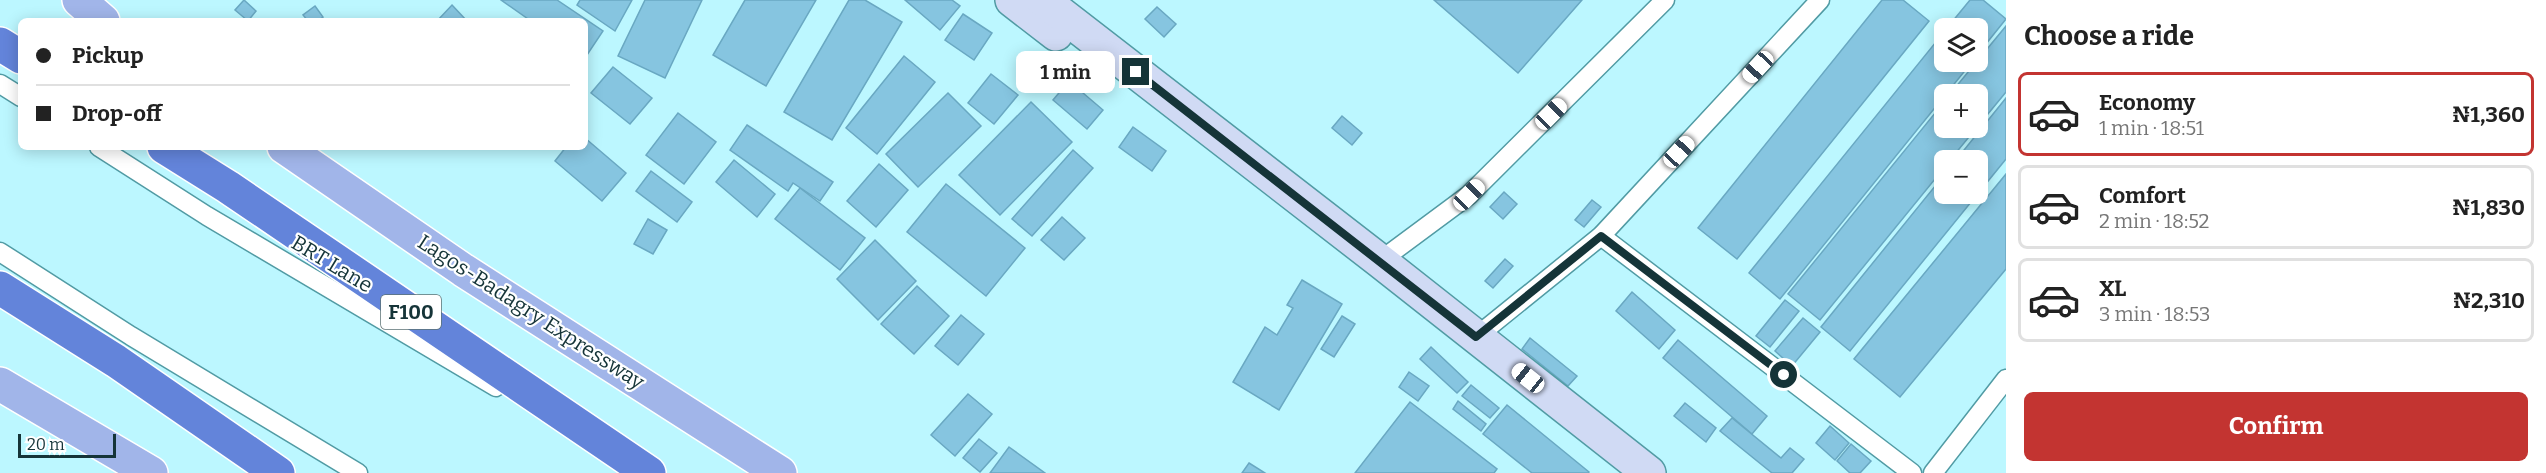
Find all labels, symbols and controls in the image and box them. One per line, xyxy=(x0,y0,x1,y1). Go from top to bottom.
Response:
map controls xyxy=(1934,18,1988,204)
button: layers xyxy=(1934,18,1988,72)
text: Choose a ride xyxy=(2024,20,2194,52)
text: Pickup xyxy=(72,42,144,69)
car xyxy=(1739,48,1777,86)
callout: 1 min xyxy=(1016,51,1115,93)
route end xyxy=(1122,58,1149,85)
text: 1 min xyxy=(1040,60,1091,84)
button: + xyxy=(1934,84,1988,138)
icon: car xyxy=(2027,87,2081,141)
text: Economy xyxy=(2099,89,2195,116)
car xyxy=(1532,95,1570,133)
text: Drop-off xyxy=(72,100,162,127)
text: ₦1,360 xyxy=(2452,101,2525,128)
text: 1 min · 18:51 xyxy=(2099,116,2204,140)
car xyxy=(1660,133,1698,171)
button: − xyxy=(1934,150,1988,204)
car xyxy=(1450,176,1488,214)
icon: car xyxy=(2027,180,2081,234)
text: Comfort xyxy=(2099,182,2186,209)
text: ₦1,830 xyxy=(2452,194,2525,221)
text: 2 min · 18:52 xyxy=(2099,209,2209,233)
street label: Lagos-Badagry Expressway xyxy=(413,229,650,396)
street label: BRT Lane xyxy=(287,230,377,298)
icon: car xyxy=(2027,273,2081,327)
text: XL xyxy=(2099,275,2126,302)
text: ₦2,310 xyxy=(2453,287,2525,314)
road number: F100 xyxy=(381,295,441,329)
text: 3 min · 18:53 xyxy=(2099,302,2210,326)
car xyxy=(1508,360,1548,396)
route start xyxy=(1770,361,1797,388)
button: Confirm xyxy=(2024,392,2528,461)
scale bar xyxy=(18,431,116,458)
text: 20 m xyxy=(27,435,64,454)

